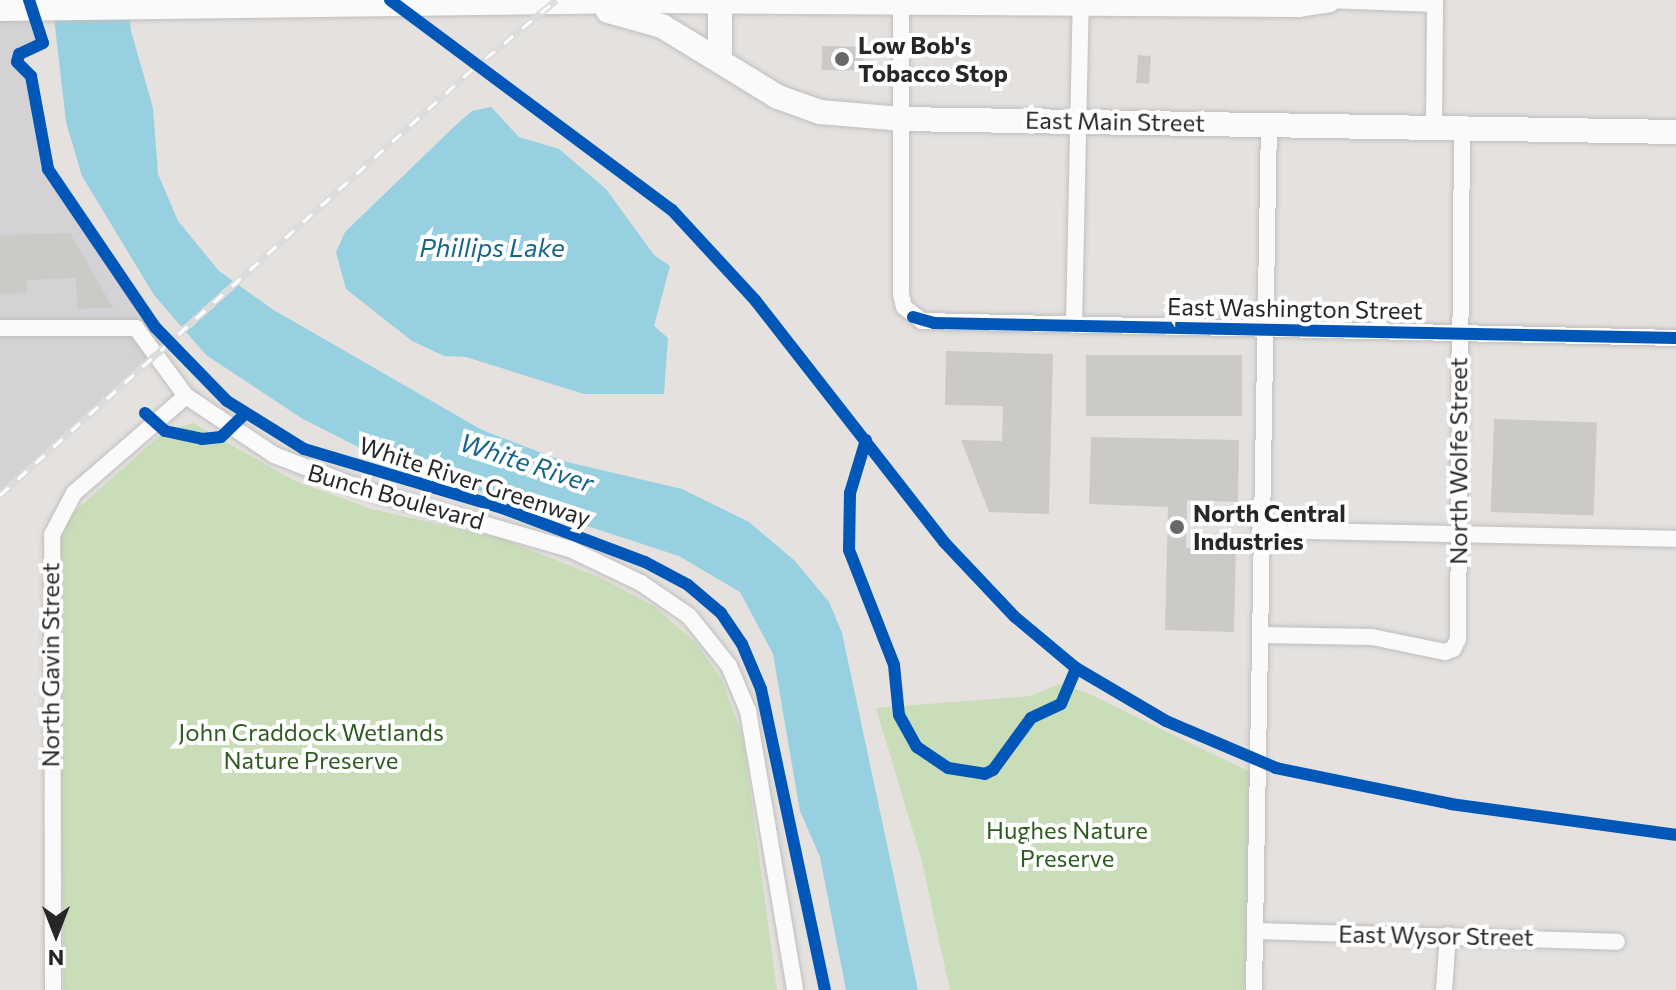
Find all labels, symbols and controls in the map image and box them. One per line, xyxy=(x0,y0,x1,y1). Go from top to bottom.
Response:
place label: Low Bob's Tobacco Stop xyxy=(858,31,1008,87)
marker: Low Bob's Tobacco Stop xyxy=(833,50,851,68)
street label: East Main Street xyxy=(1025,105,1205,137)
water label: Phillips Lake xyxy=(419,231,565,263)
street label: East Washington Street xyxy=(1167,291,1423,325)
street label: North Wolfe Street xyxy=(1444,357,1472,565)
water label: White River xyxy=(456,426,598,498)
street label: White River Greenway xyxy=(356,430,594,532)
street label: Bunch Boulevard xyxy=(304,457,488,535)
place label: North Central Industries xyxy=(1193,499,1346,555)
marker: North Central Industries xyxy=(1168,518,1186,536)
street label: North Gavin Street xyxy=(36,563,64,767)
park label: John Craddock Wetlands Nature Preserve xyxy=(178,718,444,774)
park label: Hughes Nature Preserve xyxy=(986,816,1148,872)
north arrow xyxy=(16,894,96,974)
street label: East Wysor Street xyxy=(1338,919,1534,951)
text: N xyxy=(48,945,64,972)

